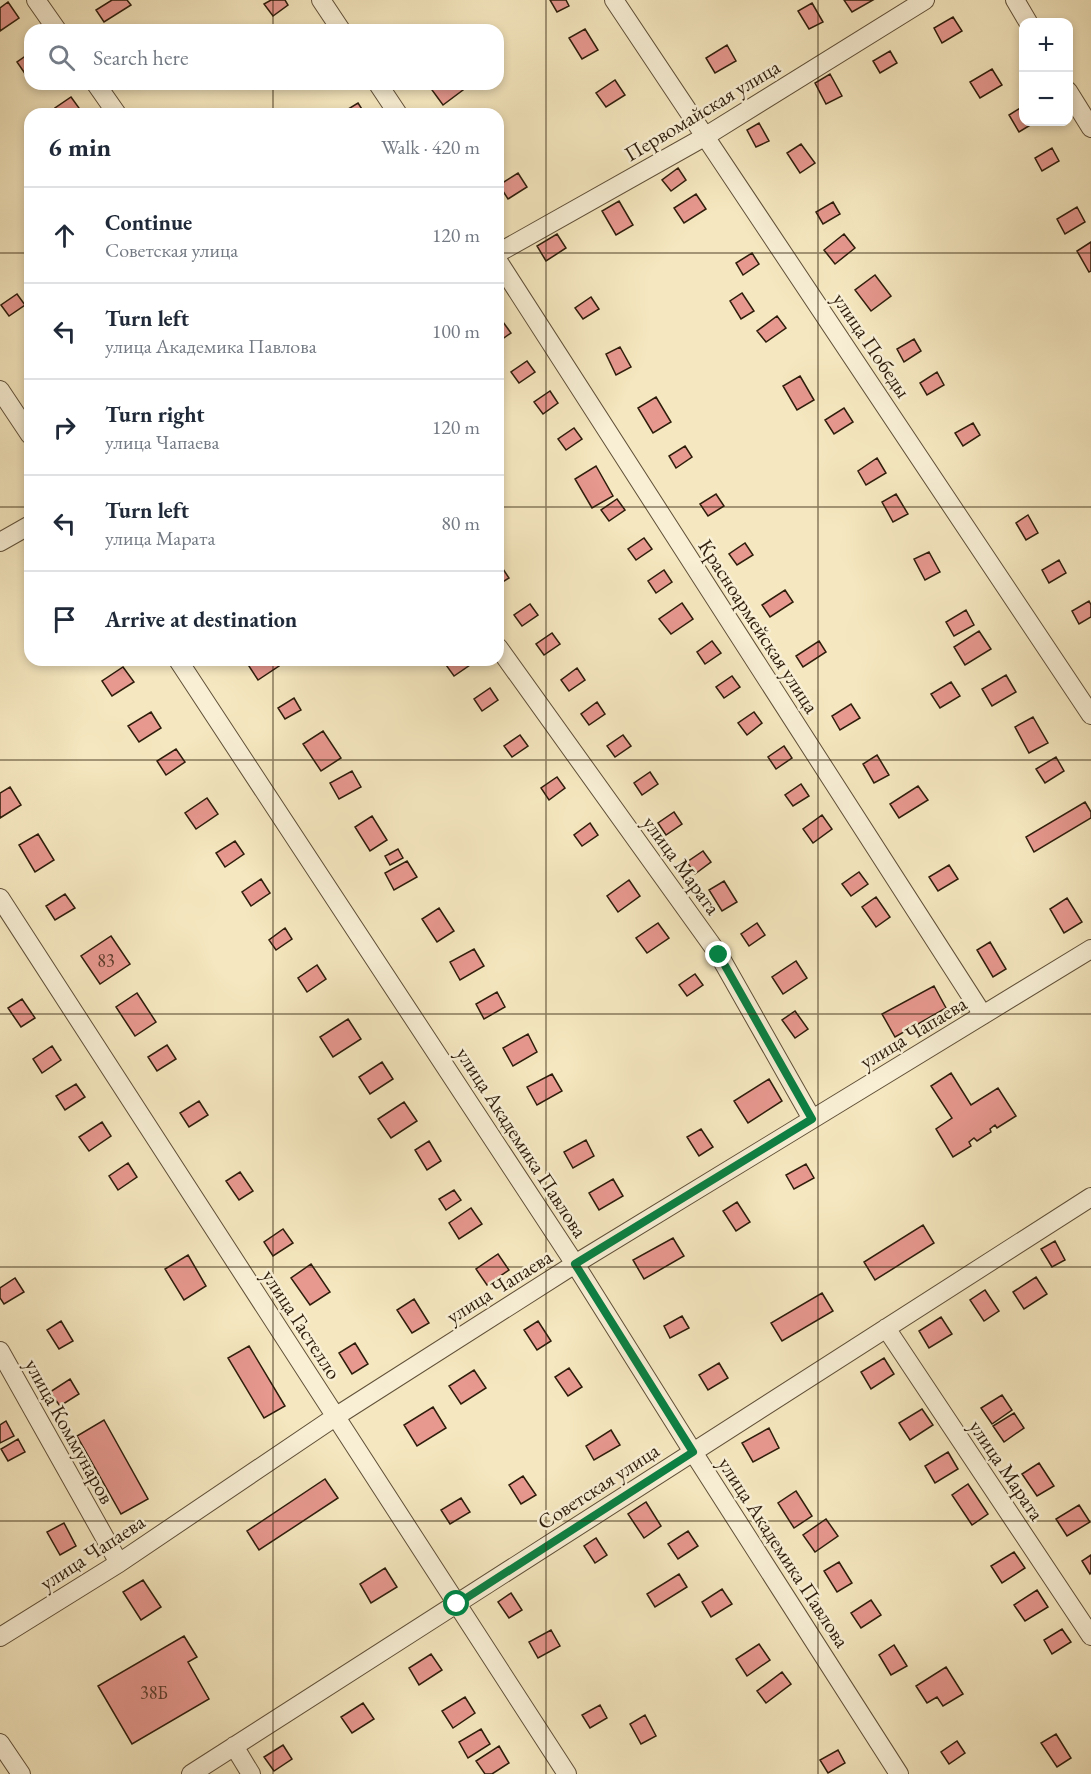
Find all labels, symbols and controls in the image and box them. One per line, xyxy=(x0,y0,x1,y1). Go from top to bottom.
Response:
map controls xyxy=(1019,18,1073,126)
button: + xyxy=(1019,18,1073,72)
search box xyxy=(24,24,504,90)
icon: search xyxy=(45,41,78,74)
text: Search here xyxy=(93,43,188,72)
street label: Первомайская улица xyxy=(619,53,785,167)
button: − xyxy=(1019,72,1073,126)
text: 6 min xyxy=(48,130,111,164)
text: Walk · 420 m xyxy=(381,134,480,160)
text: Continue xyxy=(105,208,192,237)
icon: ahead xyxy=(48,219,81,252)
text: 120 m xyxy=(432,222,480,248)
text: Советская улица xyxy=(105,237,238,263)
street label: улица Победы xyxy=(827,287,917,403)
text: Turn left xyxy=(105,304,189,333)
icon: left xyxy=(48,315,81,348)
text: 100 m xyxy=(432,318,480,344)
text: улица Академика Павлова xyxy=(105,333,317,359)
text: Turn right xyxy=(105,400,204,429)
icon: right xyxy=(48,411,81,444)
text: 120 m xyxy=(432,414,480,440)
text: улица Чапаева xyxy=(105,429,220,455)
text: Turn left xyxy=(105,496,189,525)
icon: left xyxy=(48,507,81,540)
text: 80 m xyxy=(441,510,480,536)
text: улица Марата xyxy=(105,525,215,551)
street label: Красноармейская улица xyxy=(693,534,826,719)
icon: arrive xyxy=(48,603,81,636)
text: Arrive at destination xyxy=(105,605,297,634)
street label: улица Марата xyxy=(637,810,727,920)
route end xyxy=(705,941,731,967)
house number: 83 xyxy=(97,949,115,972)
street label: улица Чапаева xyxy=(854,989,972,1075)
street label: улица Академика Павлова xyxy=(450,1041,594,1243)
street label: улица Чапаева xyxy=(441,1242,558,1329)
street label: улица Гастелло xyxy=(256,1264,348,1384)
street label: улица Коммунаров xyxy=(19,1354,121,1508)
street label: улица Марата xyxy=(963,1414,1051,1526)
street label: Советская улица xyxy=(532,1436,665,1535)
street label: улица Академика Павлова xyxy=(712,1451,856,1653)
street label: улица Чапаева xyxy=(34,1508,150,1596)
route start xyxy=(443,1590,469,1616)
house number: 38Б xyxy=(140,1681,168,1704)

